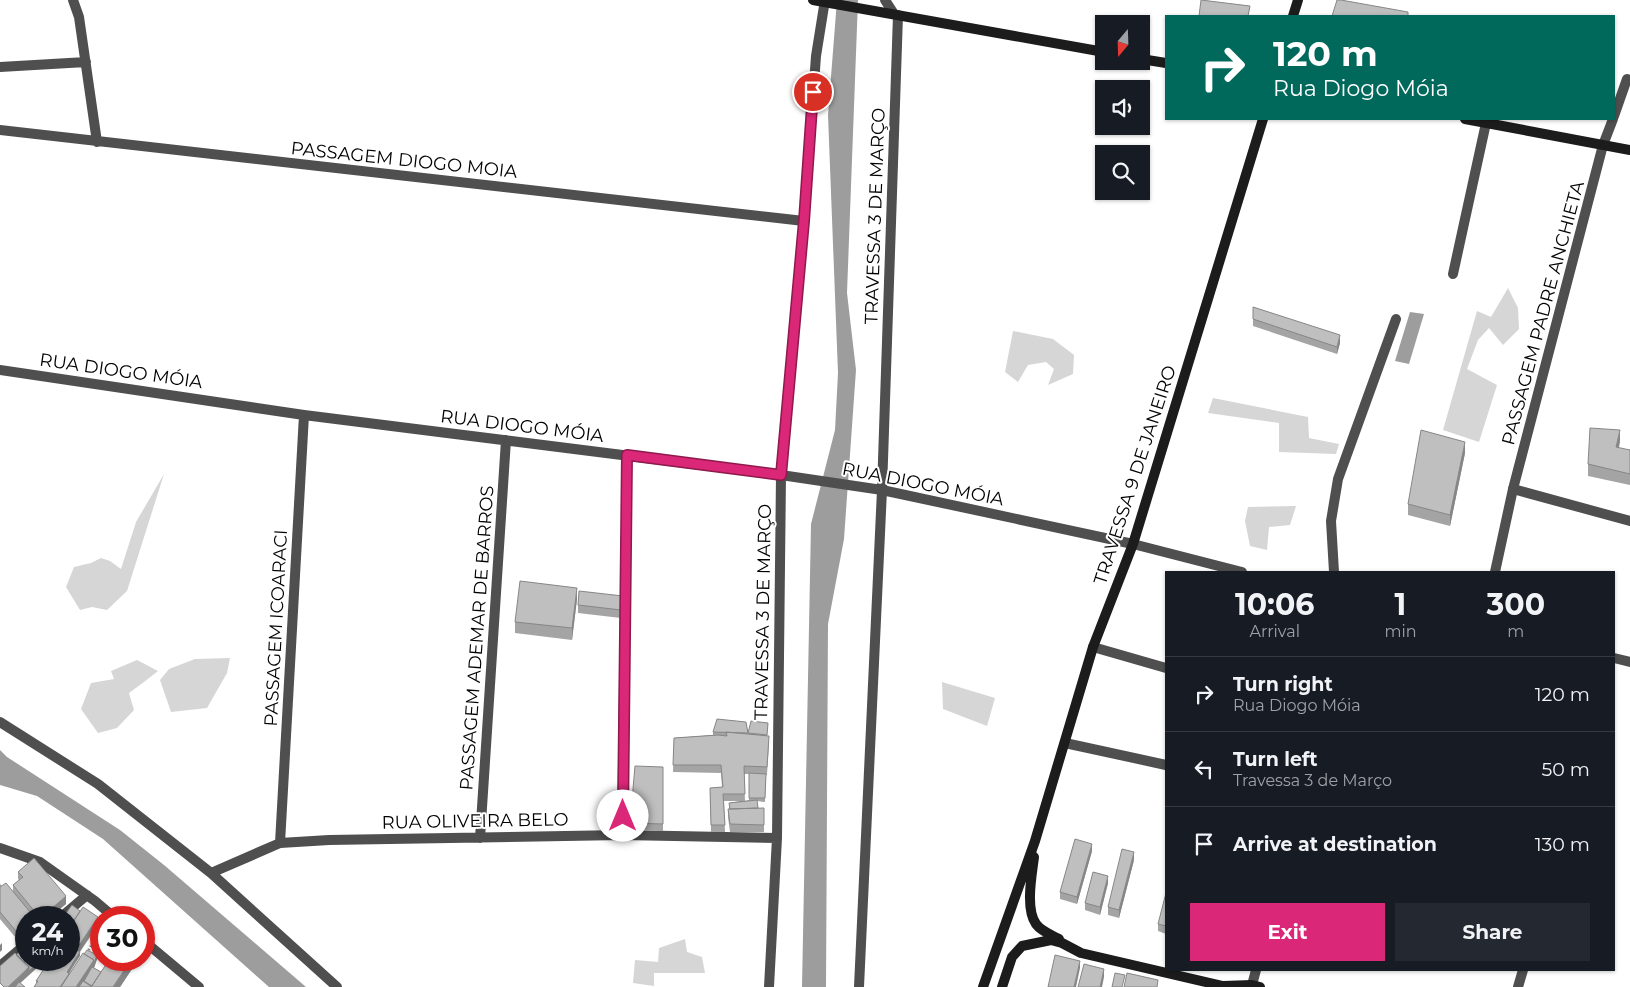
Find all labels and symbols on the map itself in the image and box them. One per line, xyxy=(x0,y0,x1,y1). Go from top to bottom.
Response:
north arrow xyxy=(1095,15,1150,70)
pin xyxy=(792,71,834,113)
street label: TRAVESSA 3 DE MARÇO xyxy=(860,107,890,325)
street label: PASSAGEM DIOGO MOIA xyxy=(290,137,518,183)
street label: PASSAGEM PADRE ANCHIETA xyxy=(1497,178,1589,447)
street label: RUA DIOGO MÓIA xyxy=(38,349,204,393)
street label: TRAVESSA 9 DE JANEIRO xyxy=(1089,363,1181,587)
street label: RUA DIOGO MÓIA xyxy=(439,405,605,447)
street label: RUA DIOGO MÓIA xyxy=(840,458,1006,510)
street label: PASSAGEM ADEMAR DE BARROS xyxy=(455,485,499,791)
street label: TRAVESSA 3 DE MARÇO xyxy=(750,504,776,720)
street label: PASSAGEM ICOARACI xyxy=(260,529,292,727)
position arrow xyxy=(596,789,648,841)
street label: RUA OLIVEIRA BELO xyxy=(381,808,569,834)
speed limit sign: 30 xyxy=(90,906,155,971)

